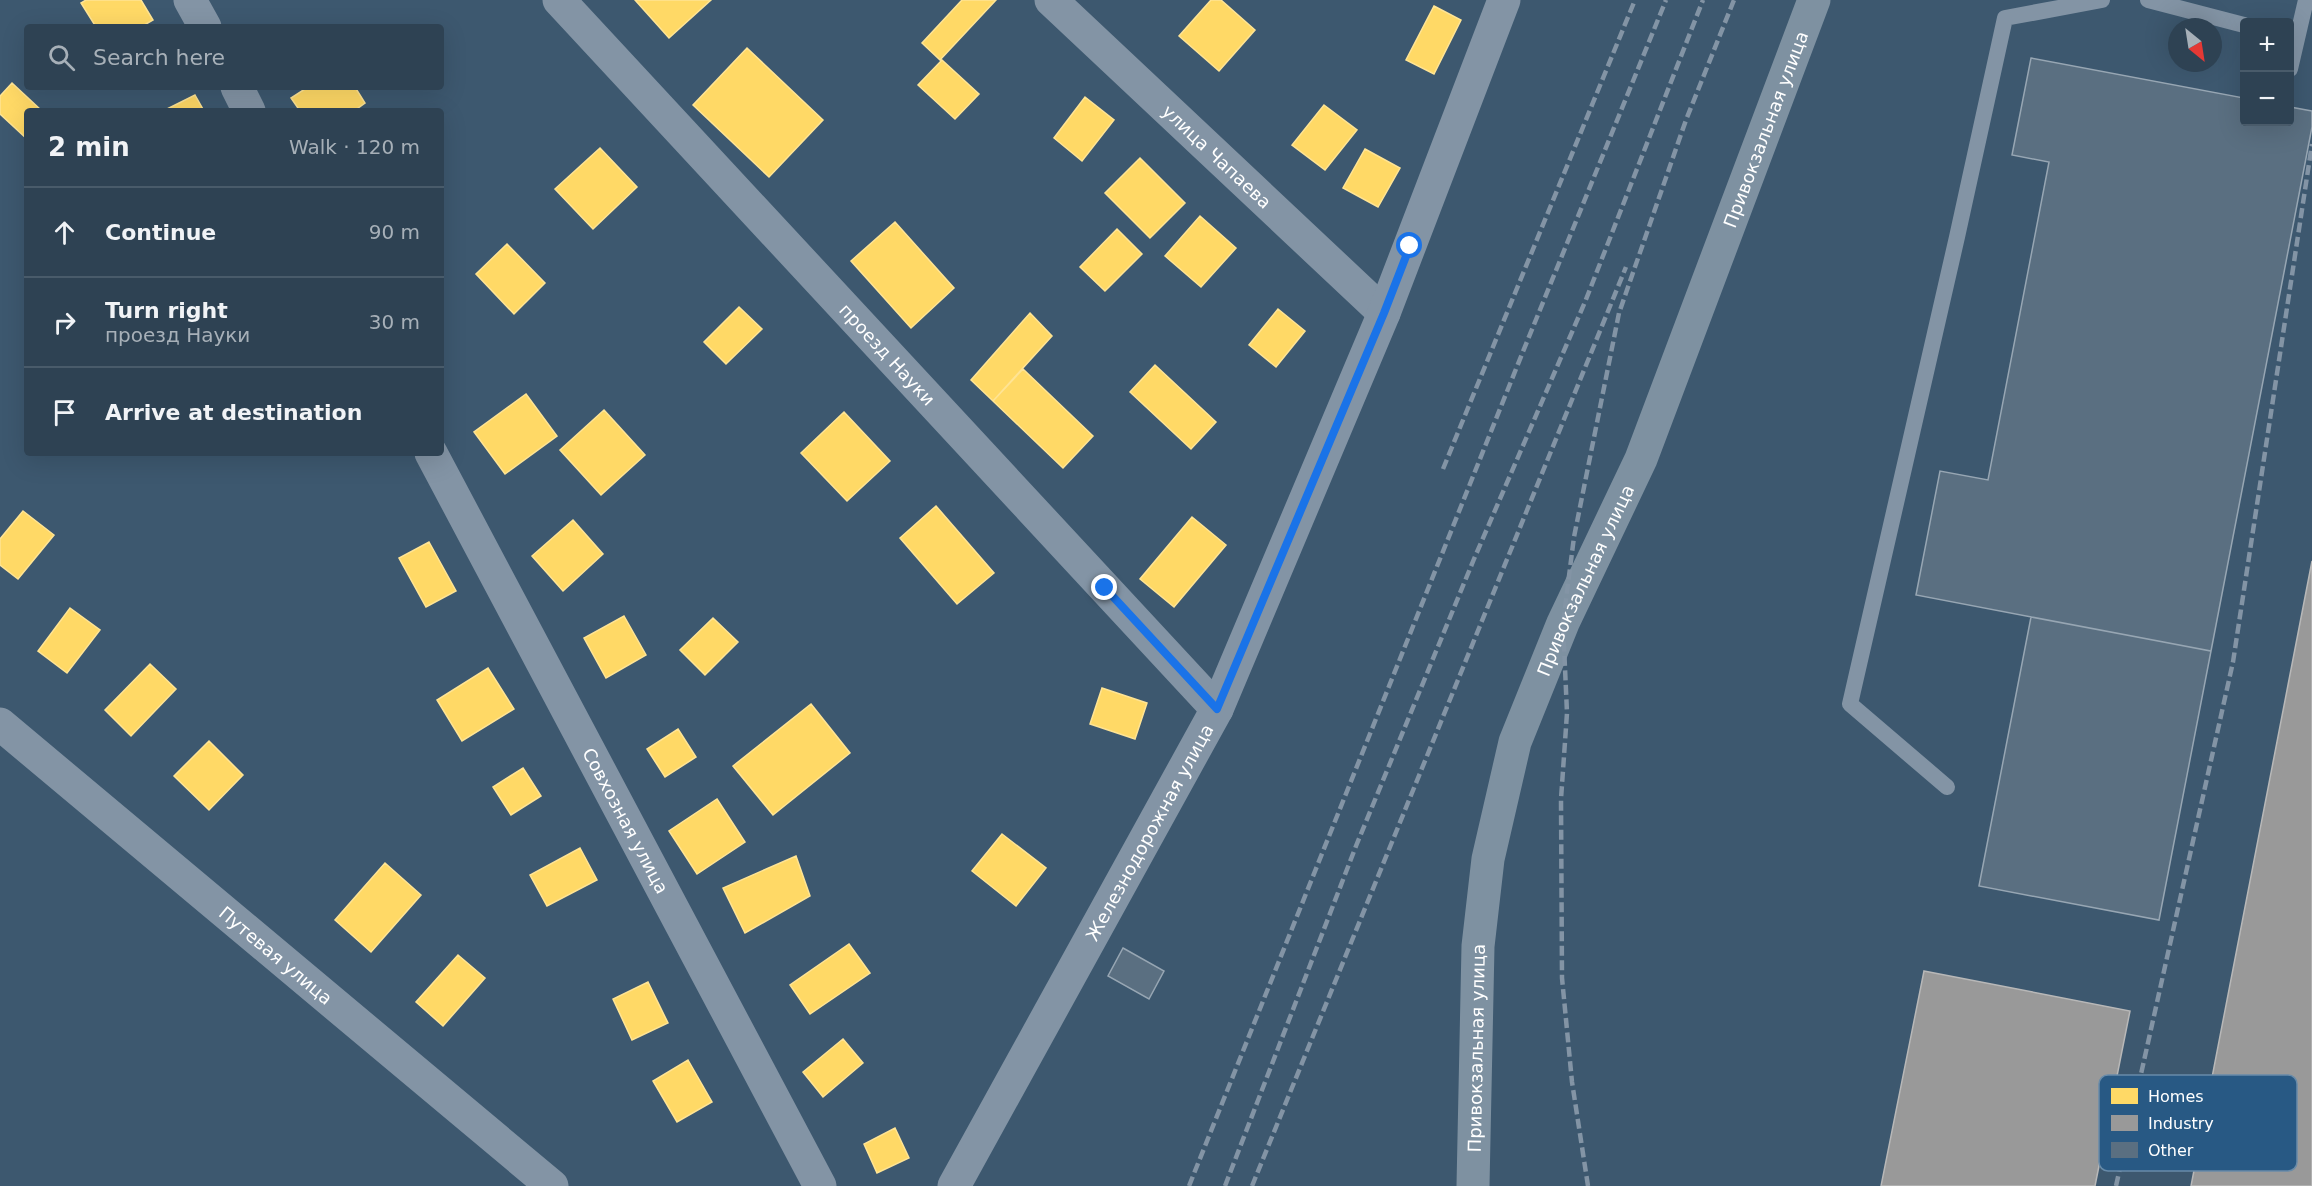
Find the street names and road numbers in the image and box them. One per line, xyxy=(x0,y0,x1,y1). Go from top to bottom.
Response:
street label: Привокзальная улица xyxy=(1719,28,1812,231)
street label: улица Чапаева xyxy=(1158,100,1276,212)
street label: проезд Науки xyxy=(835,299,940,409)
street label: Привокзальная улица xyxy=(1532,481,1638,679)
street label: Железнодорожная улица xyxy=(1081,720,1217,944)
street label: Совхозная улица xyxy=(579,744,673,897)
street label: Путевая улица xyxy=(215,902,337,1008)
street label: Привокзальная улица xyxy=(1463,944,1489,1152)

